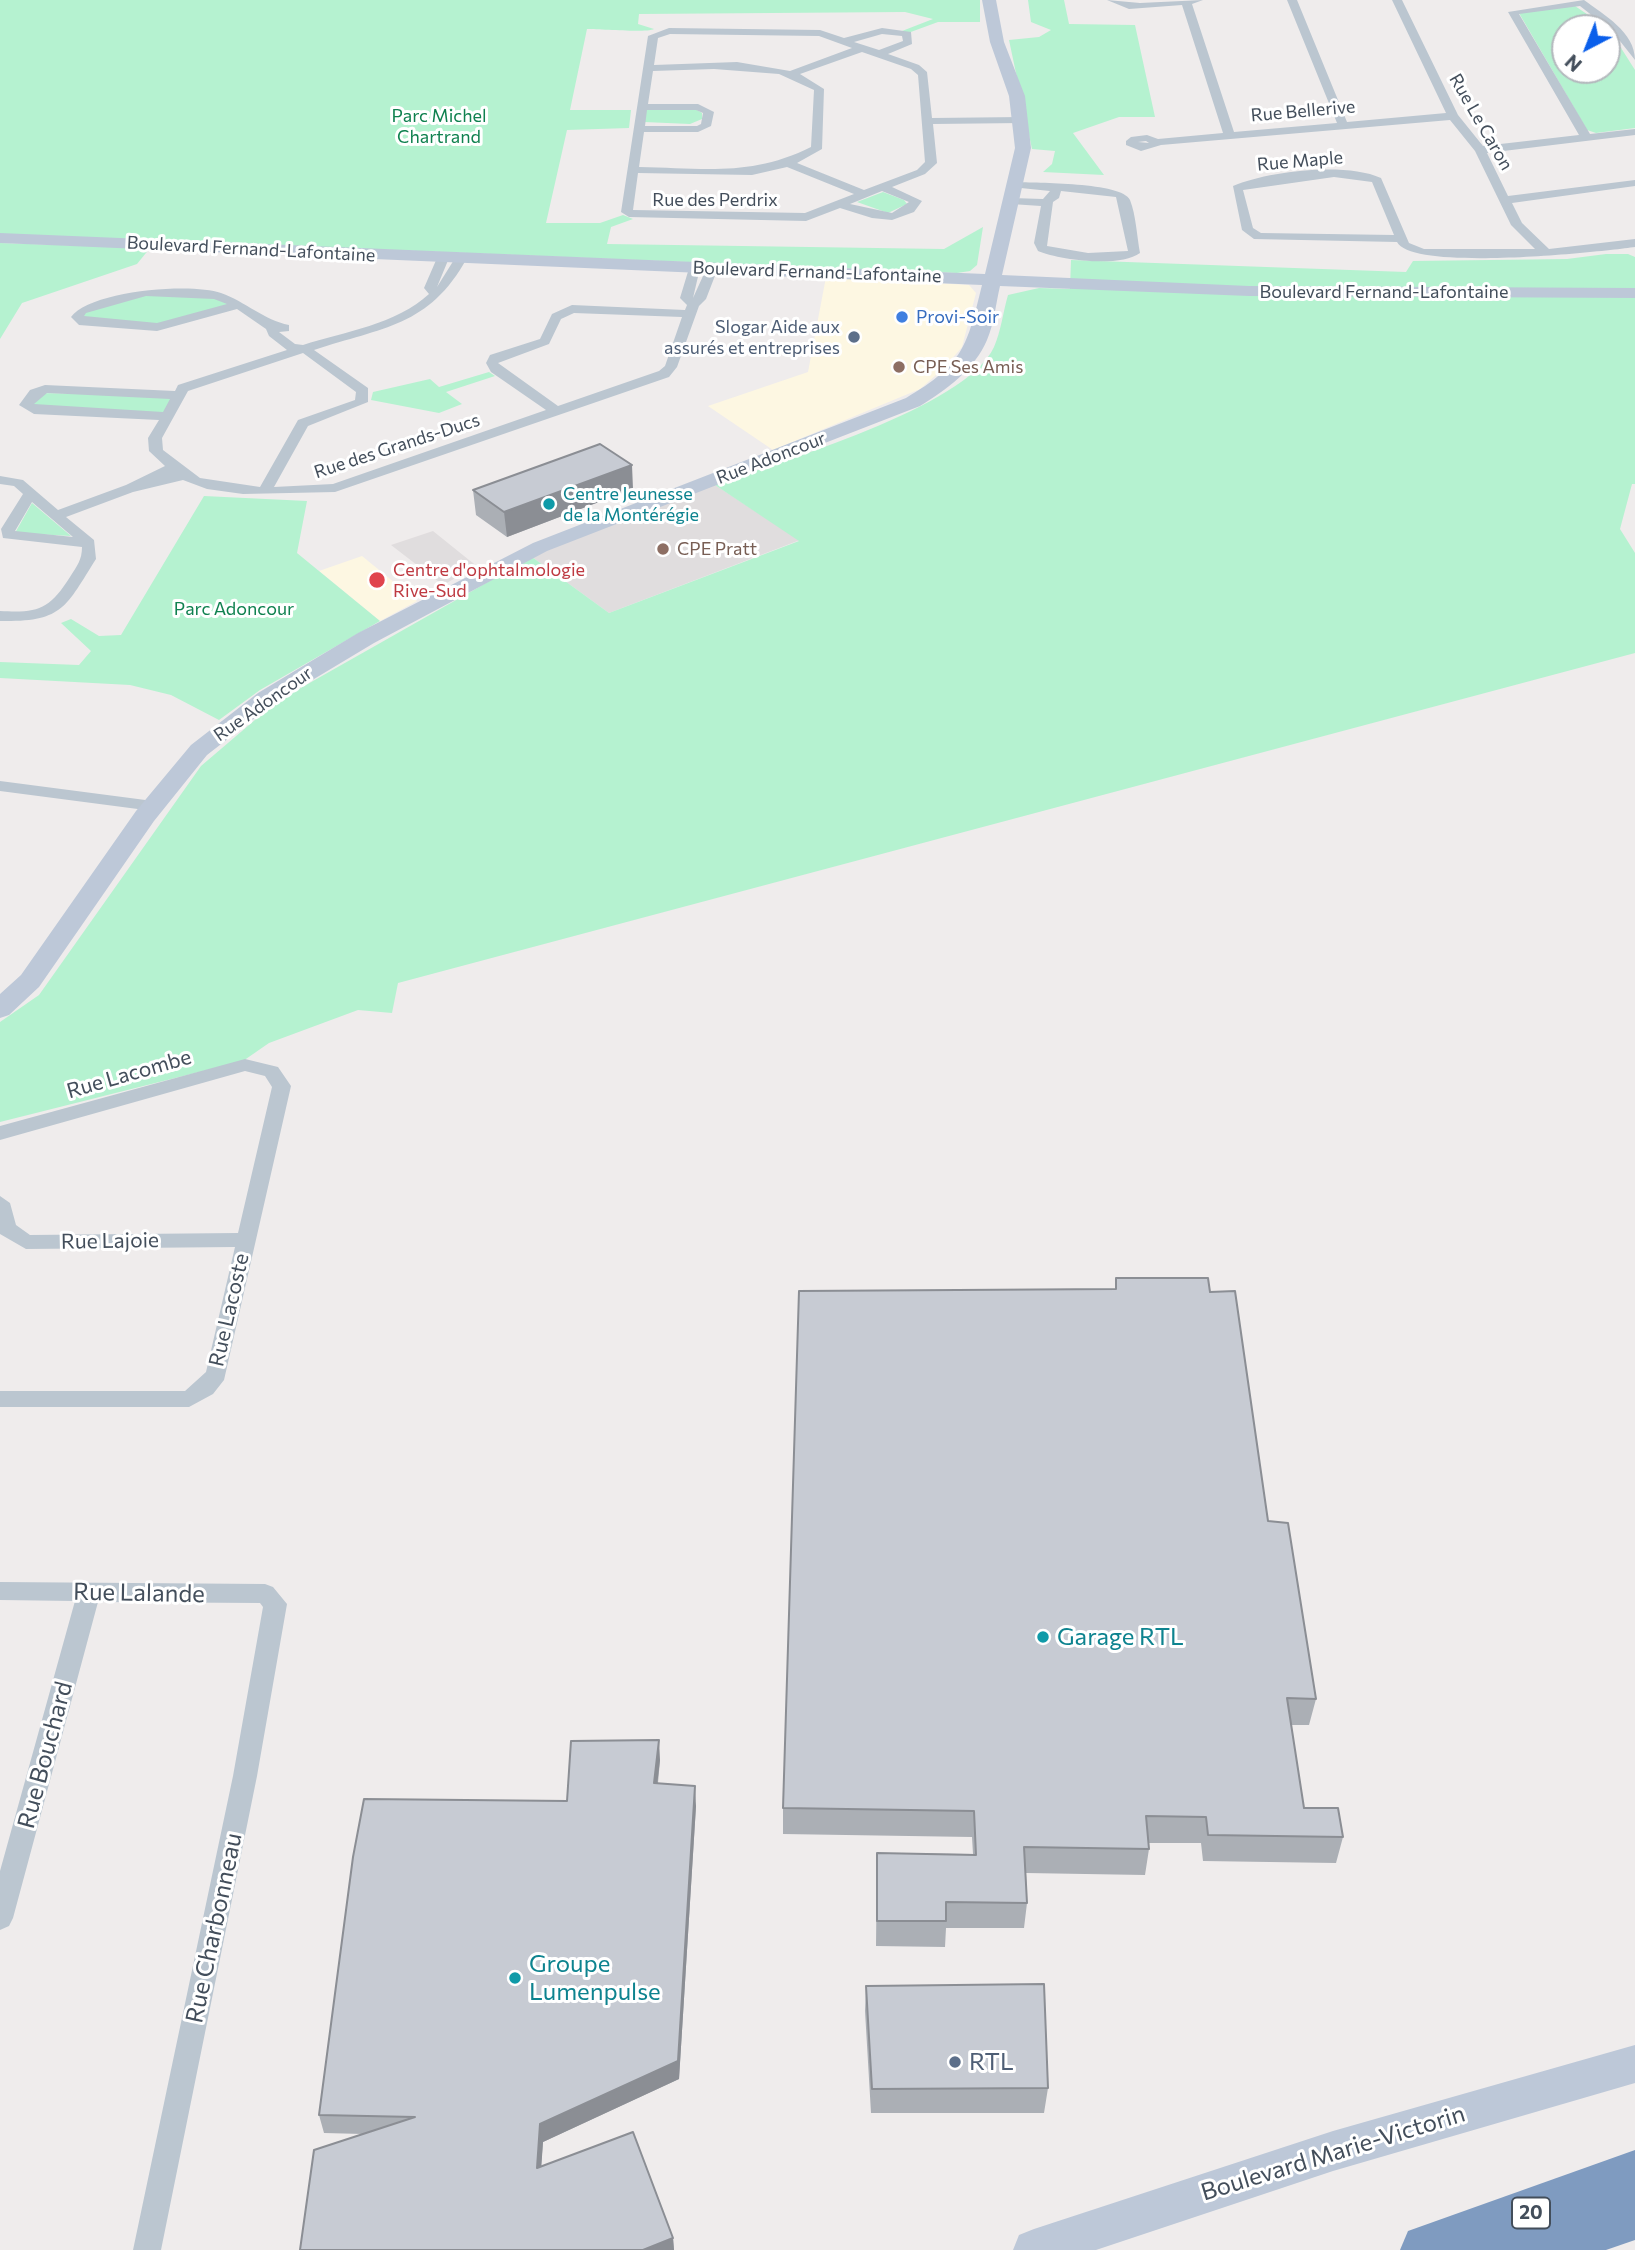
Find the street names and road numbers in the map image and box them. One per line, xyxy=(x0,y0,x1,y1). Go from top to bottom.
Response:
street label: Rue Le Caron xyxy=(1445,70,1517,174)
street label: Rue Bellerive xyxy=(1250,96,1356,126)
street label: Rue Maple xyxy=(1256,146,1344,176)
street label: Rue des Perdrix xyxy=(652,189,778,211)
street label: Boulevard Fernand-Lafontaine xyxy=(126,232,376,266)
street label: Boulevard Fernand-Lafontaine xyxy=(692,257,942,287)
street label: Boulevard Fernand-Lafontaine xyxy=(1260,281,1508,303)
street label: Rue des Grands-Ducs xyxy=(311,409,483,483)
street label: Rue Adoncour xyxy=(713,427,829,489)
street label: Rue Adoncour xyxy=(210,662,316,746)
street label: Rue Lacombe xyxy=(64,1044,194,1104)
street label: Rue Lajoie xyxy=(61,1228,159,1254)
street label: Rue Lacoste xyxy=(204,1251,254,1369)
street label: Rue Lalande xyxy=(73,1577,205,1609)
street label: Rue Bouchard xyxy=(12,1678,78,1832)
street label: Rue Charbonneau xyxy=(180,1830,248,2026)
street label: Boulevard Marie-Victorin xyxy=(1198,2099,1468,2207)
road number: 20 xyxy=(1512,2198,1550,2228)

